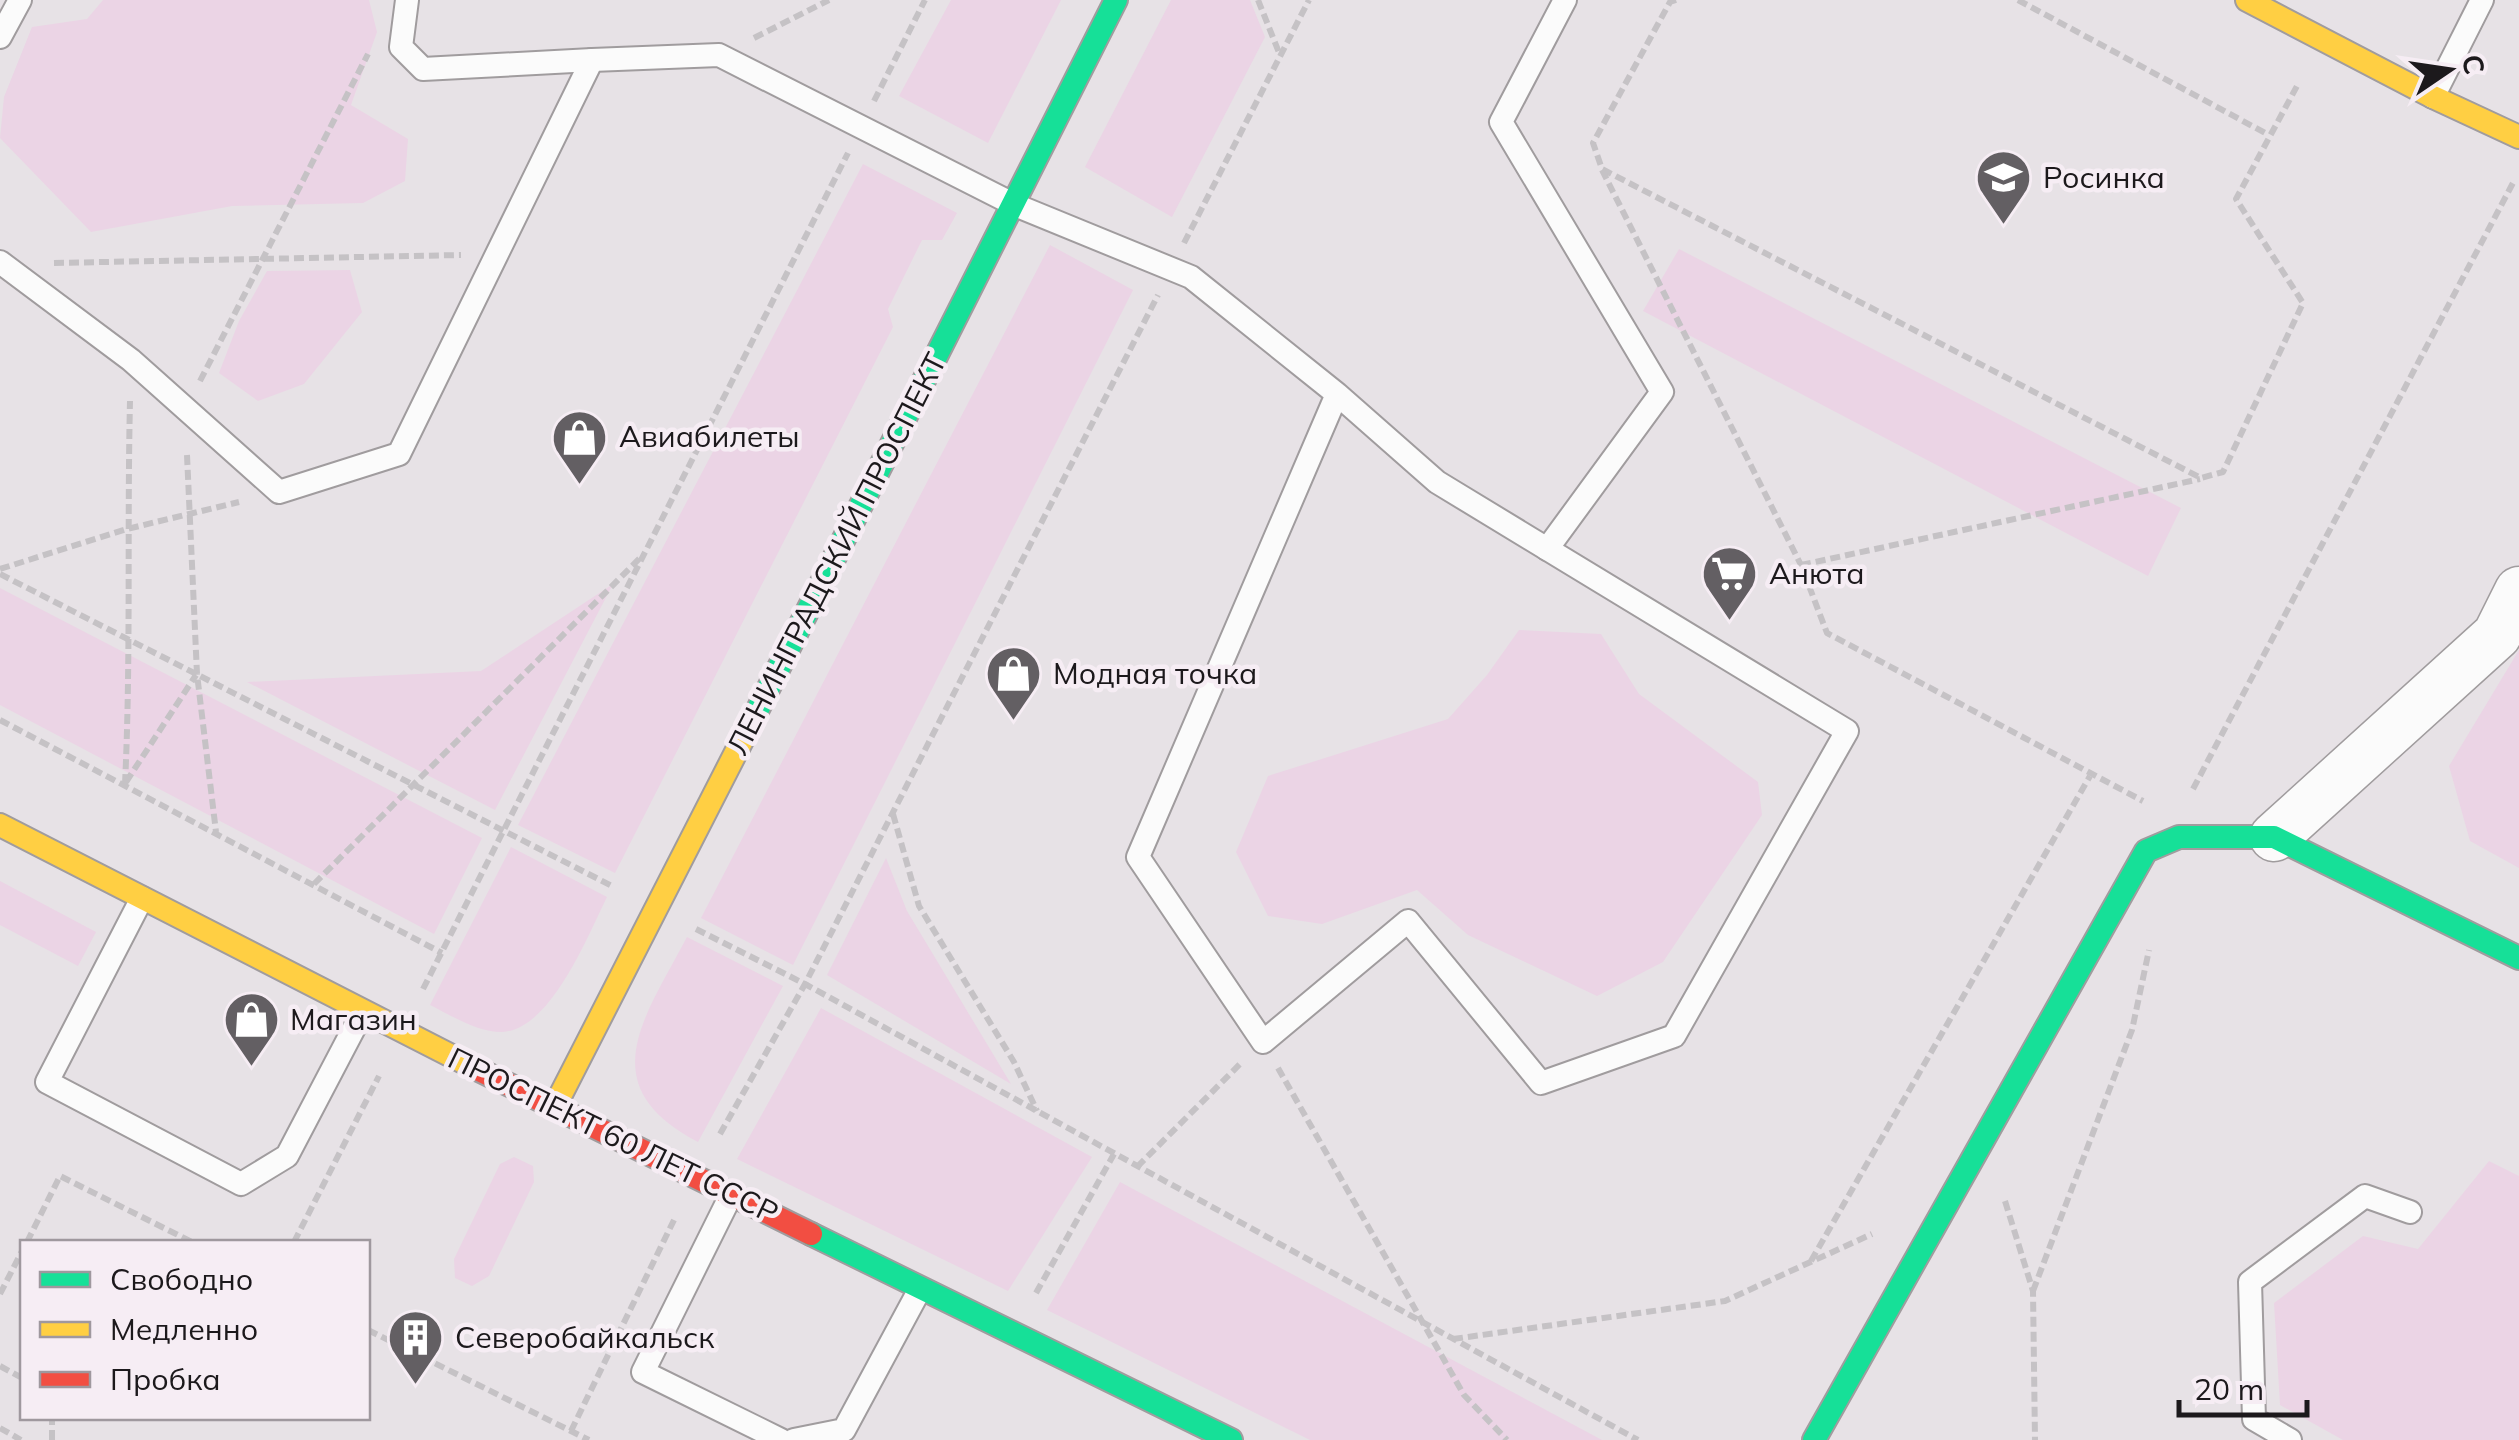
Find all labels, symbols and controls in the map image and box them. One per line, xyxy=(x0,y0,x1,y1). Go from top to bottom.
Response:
north arrow xyxy=(2399,20,2499,120)
text: С xyxy=(2455,51,2493,78)
school or university icon: Росинка xyxy=(1974,148,2034,227)
place label: Росинка xyxy=(2043,158,2165,196)
street label: ЛЕНИНГРАДСКИЙ ПРОСПЕКТ xyxy=(718,346,954,761)
shop icon: Авиабилеты xyxy=(550,407,610,486)
place label: Авиабилеты xyxy=(619,417,799,455)
supermarket icon: Анюта xyxy=(1700,544,1760,623)
place label: Анюта xyxy=(1769,554,1865,592)
shop icon: Модная точка xyxy=(984,644,1044,723)
place label: Модная точка xyxy=(1053,654,1257,692)
shop icon: Магазин xyxy=(221,990,281,1069)
place label: Магазин xyxy=(290,1000,417,1038)
street label: ПРОСПЕКТ 60 ЛЕТ СССР xyxy=(442,1039,785,1232)
legend xyxy=(20,1240,370,1420)
text: Свободно xyxy=(110,1260,253,1298)
building icon: Северобайкальск xyxy=(386,1308,446,1387)
text: Медленно xyxy=(110,1310,258,1348)
place label: Северобайкальск xyxy=(455,1318,715,1356)
scale bar xyxy=(2179,1355,2306,1417)
text: Пробка xyxy=(110,1360,221,1398)
text: 20 m xyxy=(2194,1370,2264,1408)

